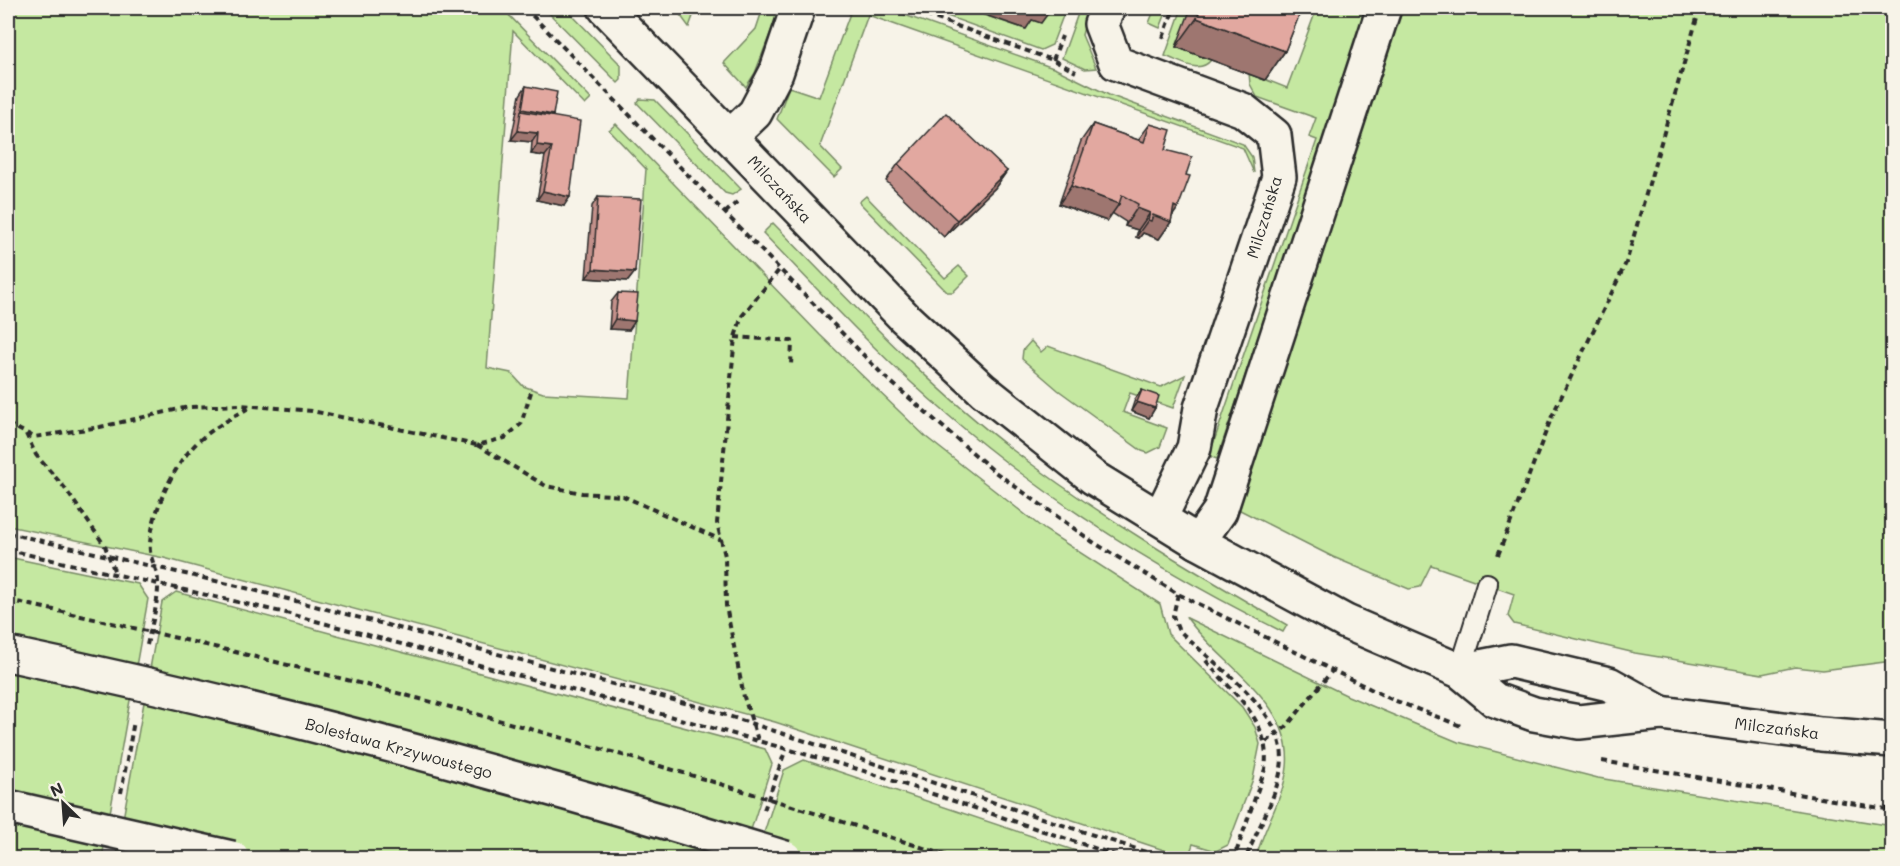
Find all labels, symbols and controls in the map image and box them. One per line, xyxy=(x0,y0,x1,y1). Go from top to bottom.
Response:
street label: Milczańska xyxy=(744,150,817,227)
street label: Milczańska xyxy=(1241,173,1286,261)
street label: Bolesława Krzywoustego xyxy=(303,712,495,783)
street label: Milczańska xyxy=(1734,712,1821,743)
north arrow xyxy=(33,773,93,833)
text: N xyxy=(47,777,66,801)

